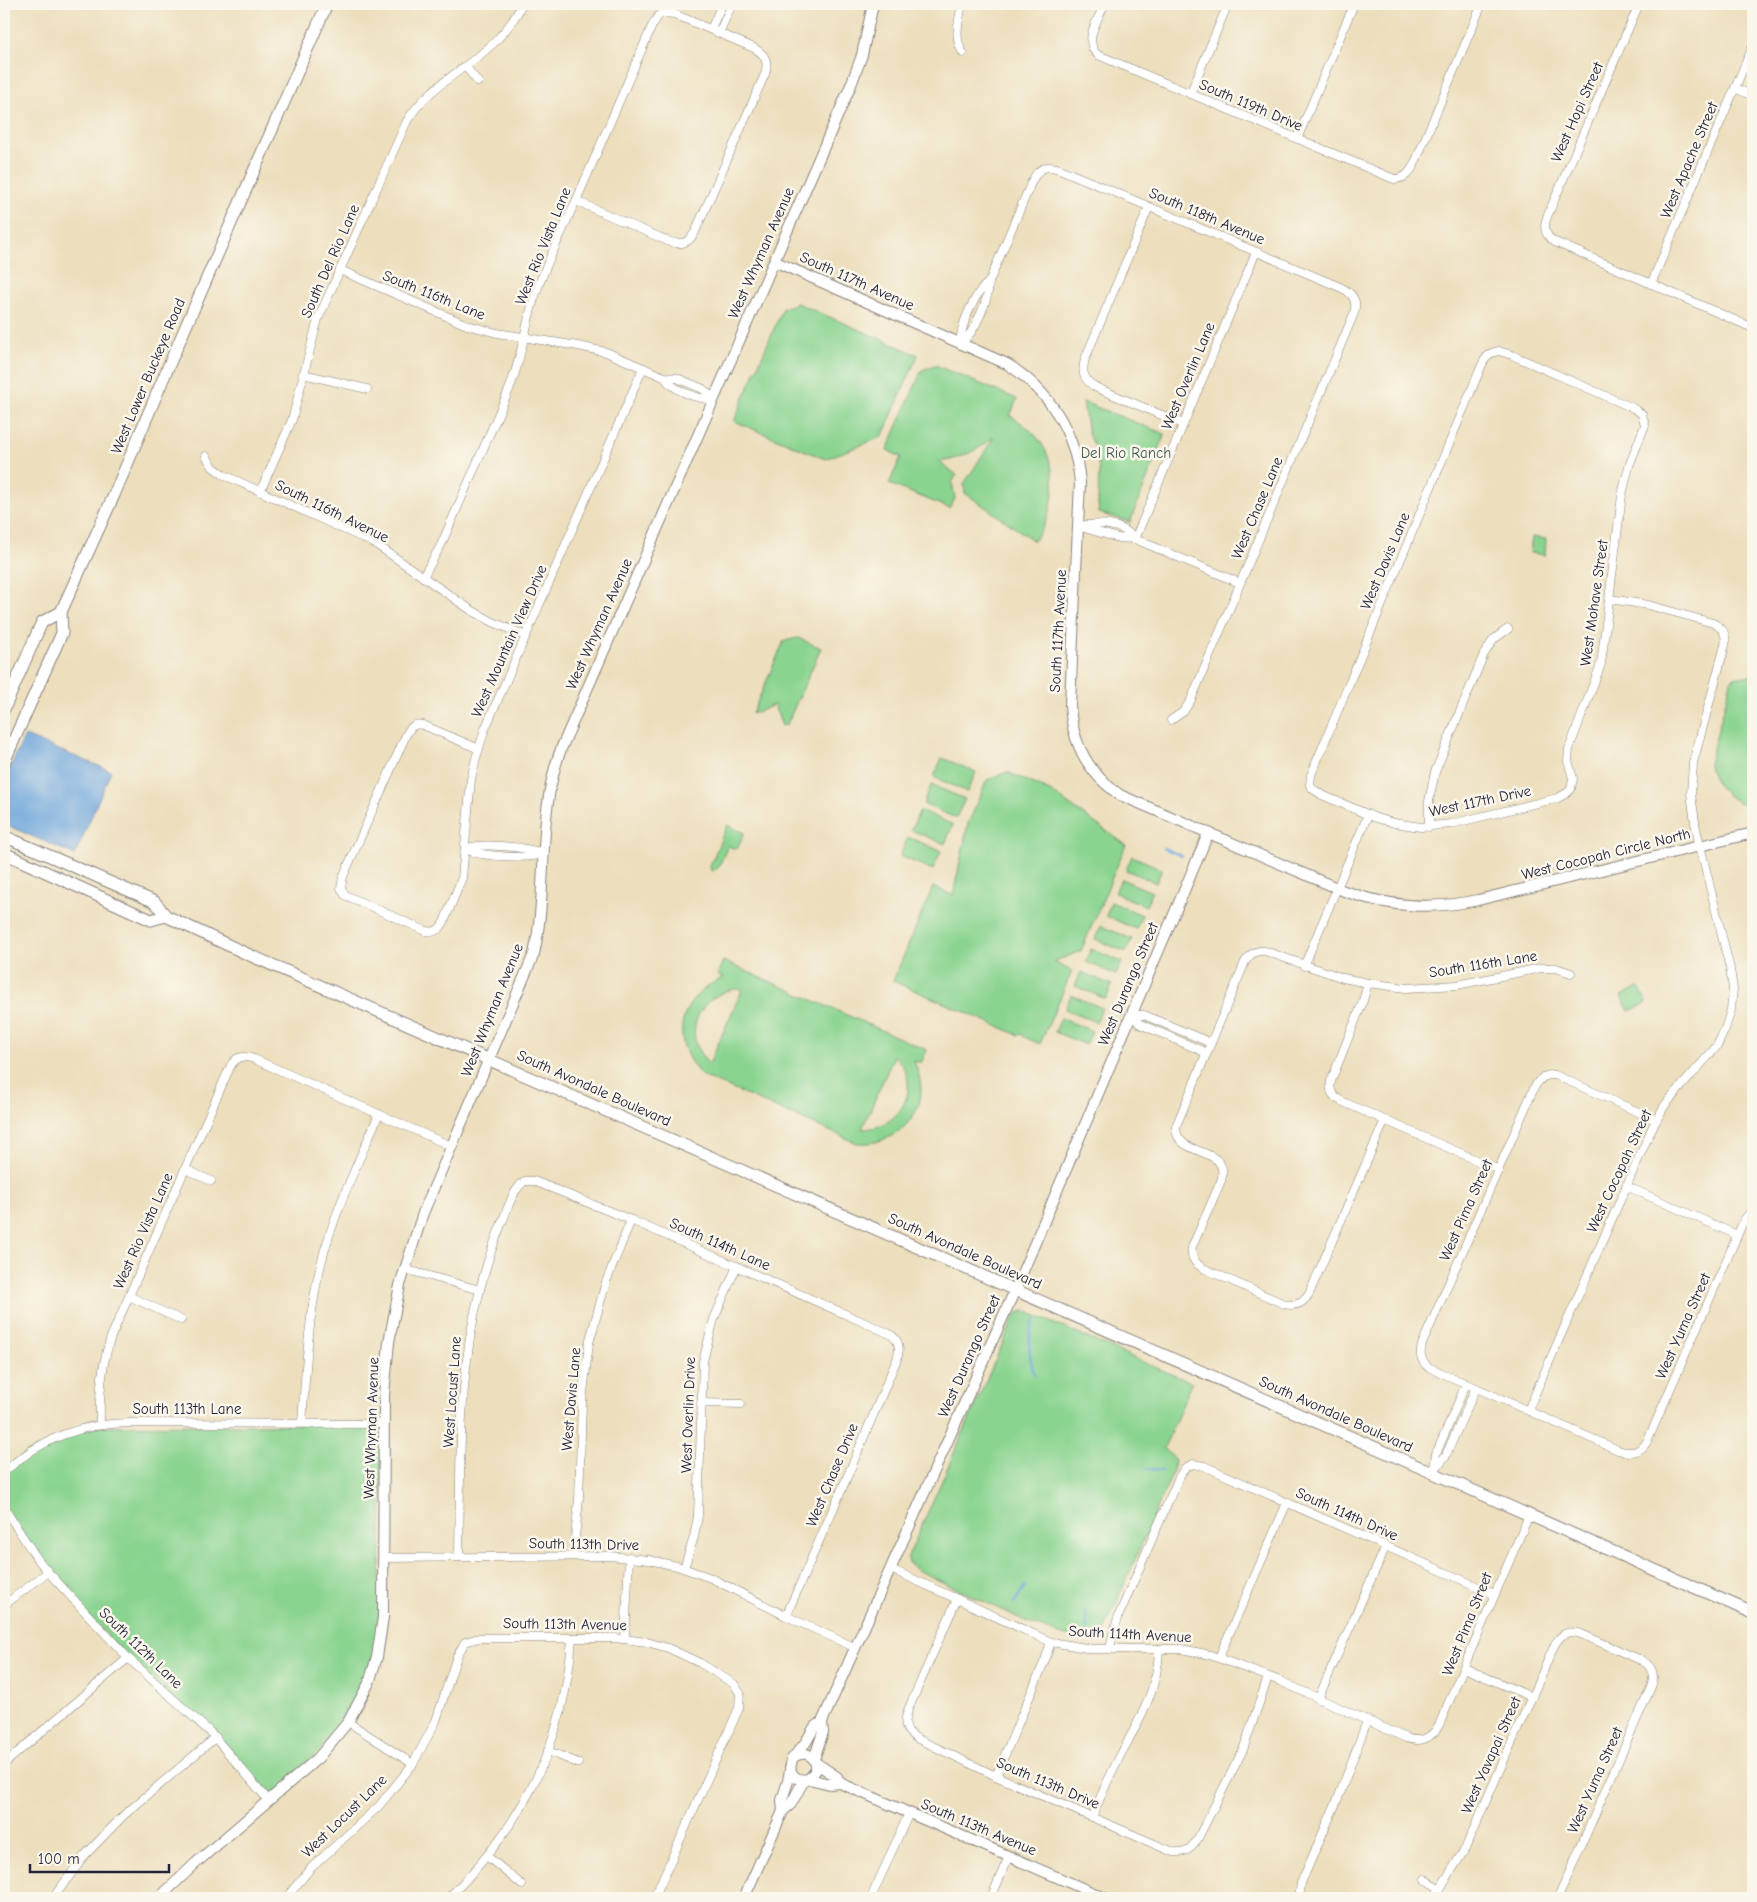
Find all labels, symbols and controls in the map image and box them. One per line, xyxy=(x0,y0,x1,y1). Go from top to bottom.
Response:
street label: West Hopi Street xyxy=(1547,58,1607,165)
street label: South 119th Drive xyxy=(1197,75,1306,135)
street label: West Apache Street xyxy=(1656,98,1722,221)
street label: West Rio Vista Lane xyxy=(511,184,575,308)
street label: West Whyman Avenue xyxy=(724,184,798,321)
street label: South 118th Avenue xyxy=(1146,184,1268,249)
street label: South Del Rio Lane xyxy=(297,201,363,321)
street label: South 117th Avenue xyxy=(797,248,917,314)
street label: South 116th Lane xyxy=(380,266,489,324)
street label: West Lower Buckeye Road xyxy=(107,295,189,457)
street label: West Overlin Lane xyxy=(1157,319,1219,432)
park label: Del Rio Ranch xyxy=(1081,444,1171,462)
street label: West Chase Lane xyxy=(1227,454,1287,562)
street label: South 116th Avenue xyxy=(272,476,392,547)
street label: West Davis Lane xyxy=(1356,509,1414,612)
street label: West Mohave Street xyxy=(1576,538,1612,667)
street label: West Whyman Avenue xyxy=(562,555,636,692)
street label: West Mountain View Drive xyxy=(467,562,551,720)
street label: South 117th Avenue xyxy=(1046,569,1070,693)
street label: West 117th Drive xyxy=(1427,781,1533,821)
street label: West Cocopah Circle North xyxy=(1520,824,1692,884)
street label: West Durango Street xyxy=(1094,919,1162,1048)
street label: West Whyman Avenue xyxy=(457,940,527,1079)
street label: South 116th Lane xyxy=(1428,946,1539,981)
street label: South Avondale Boulevard xyxy=(514,1046,674,1130)
street label: West Cocopah Street xyxy=(1583,1106,1656,1235)
street label: West Pima Street xyxy=(1435,1156,1497,1264)
street label: West Rio Vista Lane xyxy=(109,1170,177,1292)
street label: South Avondale Boulevard xyxy=(885,1209,1045,1293)
street label: South 114th Lane xyxy=(667,1214,774,1274)
street label: West Yuma Street xyxy=(1652,1269,1715,1382)
street label: West Durango Street xyxy=(934,1291,1004,1420)
street label: West Locust Lane xyxy=(439,1335,465,1448)
street label: West Davis Lane xyxy=(558,1346,585,1452)
street label: West Whyman Avenue xyxy=(360,1356,382,1499)
street label: West Overlin Drive xyxy=(677,1356,699,1473)
street label: South Avondale Boulevard xyxy=(1256,1372,1416,1456)
street label: South 113th Lane xyxy=(133,1400,242,1418)
street label: West Chase Drive xyxy=(802,1420,862,1530)
street label: South 114th Drive xyxy=(1293,1483,1401,1545)
street label: South 113th Drive xyxy=(529,1534,640,1554)
street label: West Pima Street xyxy=(1438,1569,1496,1678)
street label: South 112th Lane xyxy=(96,1604,187,1693)
street label: South 113th Avenue xyxy=(503,1614,627,1634)
street label: South 114th Avenue xyxy=(1068,1622,1193,1646)
street label: West Yavapai Street xyxy=(1457,1693,1525,1816)
street label: West Yuma Street xyxy=(1564,1723,1627,1836)
street label: South 113th Drive xyxy=(994,1753,1103,1813)
street label: West Locust Lane xyxy=(298,1770,391,1861)
street label: South 113th Avenue xyxy=(919,1795,1040,1860)
scale bar xyxy=(30,1842,169,1874)
text: 100 m xyxy=(38,1850,80,1868)

